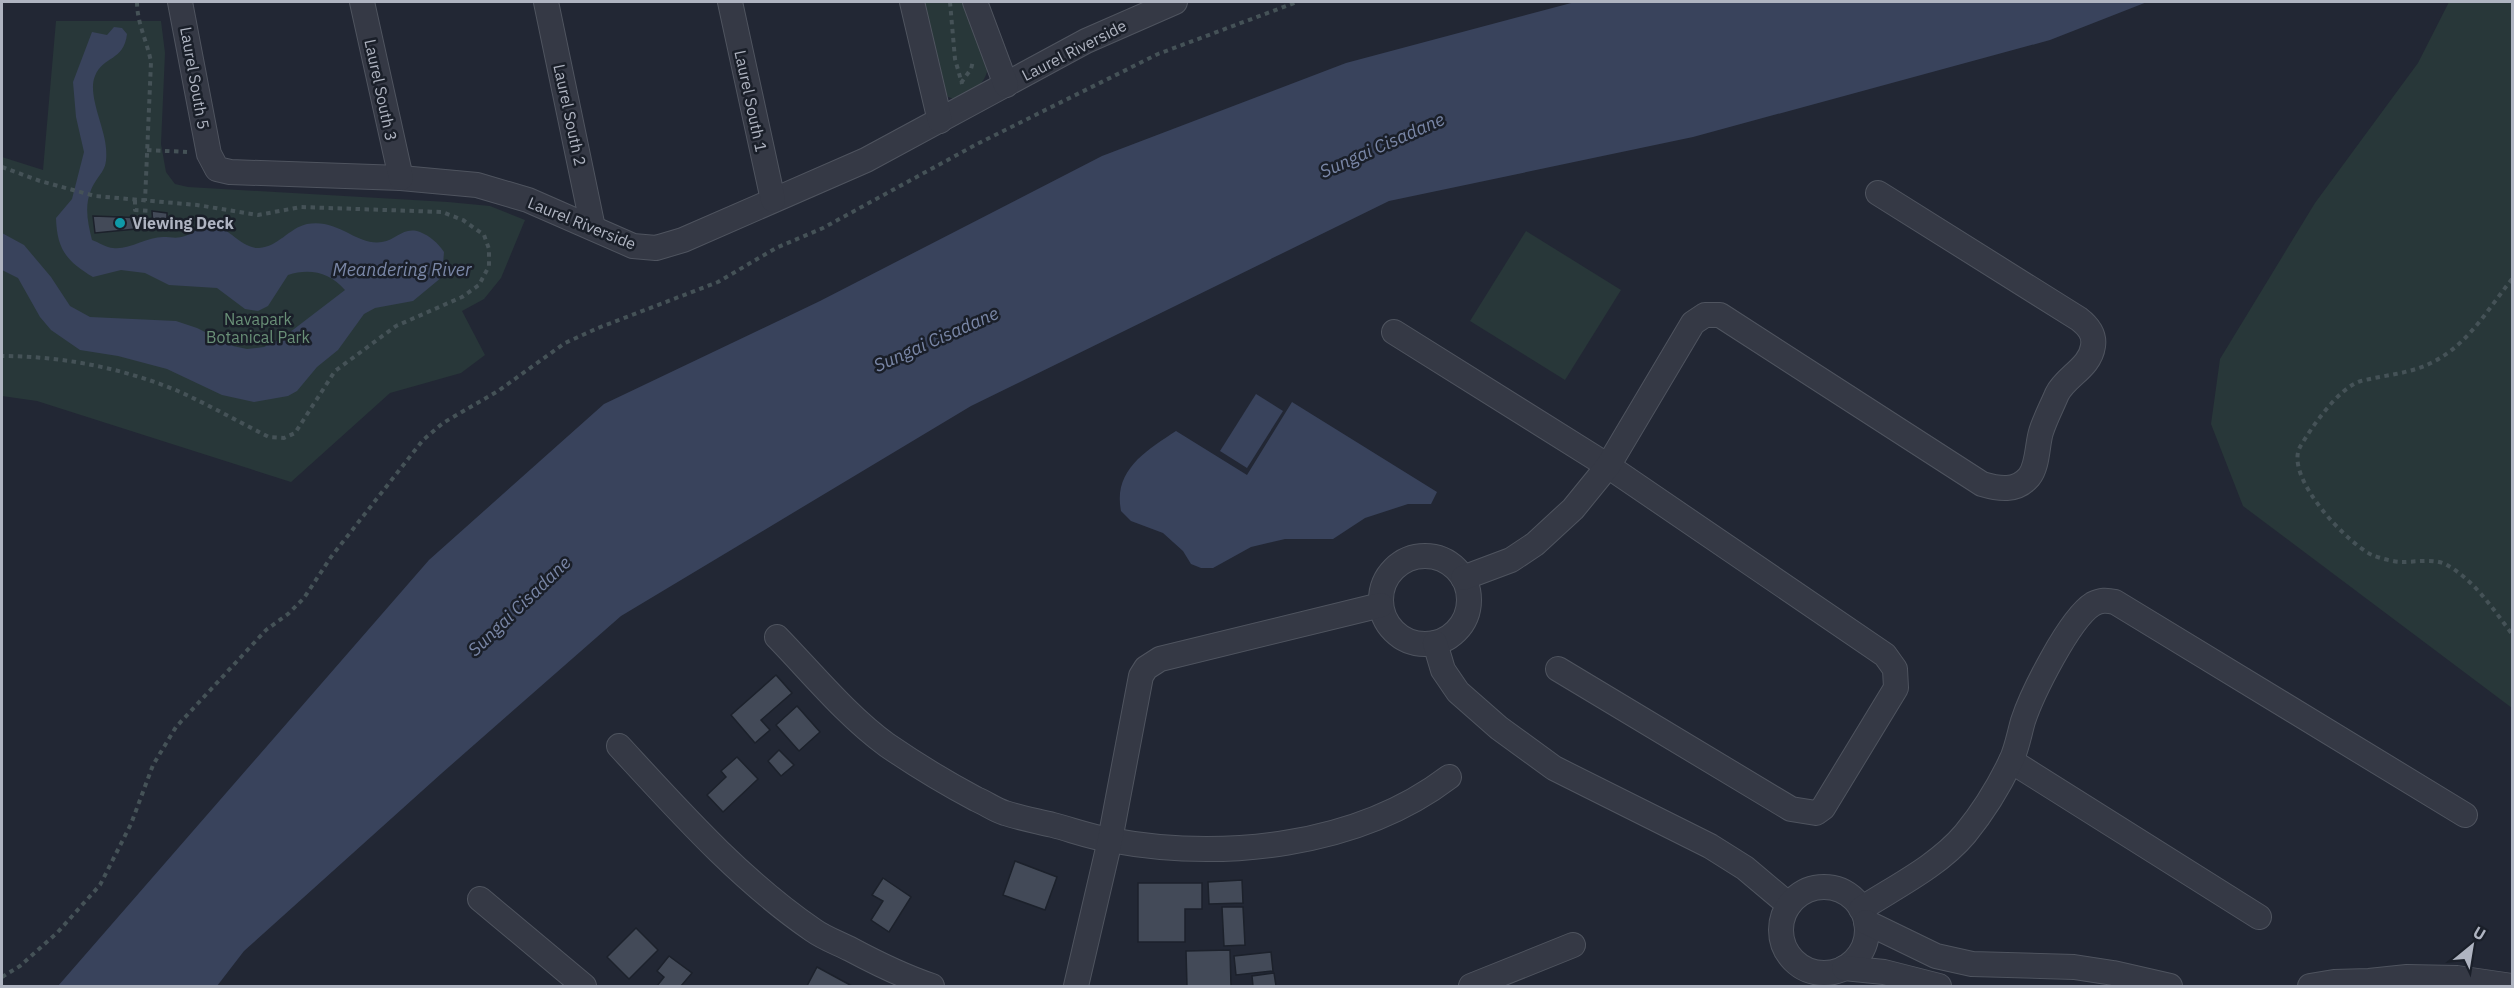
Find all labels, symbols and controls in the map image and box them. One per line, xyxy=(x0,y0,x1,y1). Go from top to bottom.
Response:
street label: Laurel Riverside xyxy=(1018,15,1130,85)
street label: Laurel South 5 xyxy=(176,25,214,131)
street label: Laurel South 3 xyxy=(360,37,402,143)
street label: Laurel South 1 xyxy=(730,48,772,154)
street label: Laurel South 2 xyxy=(549,62,591,168)
water label: Sungai Cisadane xyxy=(1316,107,1448,183)
street label: Laurel Riverside xyxy=(525,192,639,254)
place label: Viewing Deck xyxy=(132,213,234,233)
marker: Viewing Deck xyxy=(113,216,127,230)
water label: Meandering River xyxy=(333,258,472,281)
water label: Sungai Cisadane xyxy=(870,301,1002,377)
park label: Navapark Botanical Park xyxy=(206,309,310,347)
water label: Sungai Cisadane xyxy=(463,551,575,661)
north arrow xyxy=(2442,916,2502,976)
text: U xyxy=(2470,922,2489,944)

